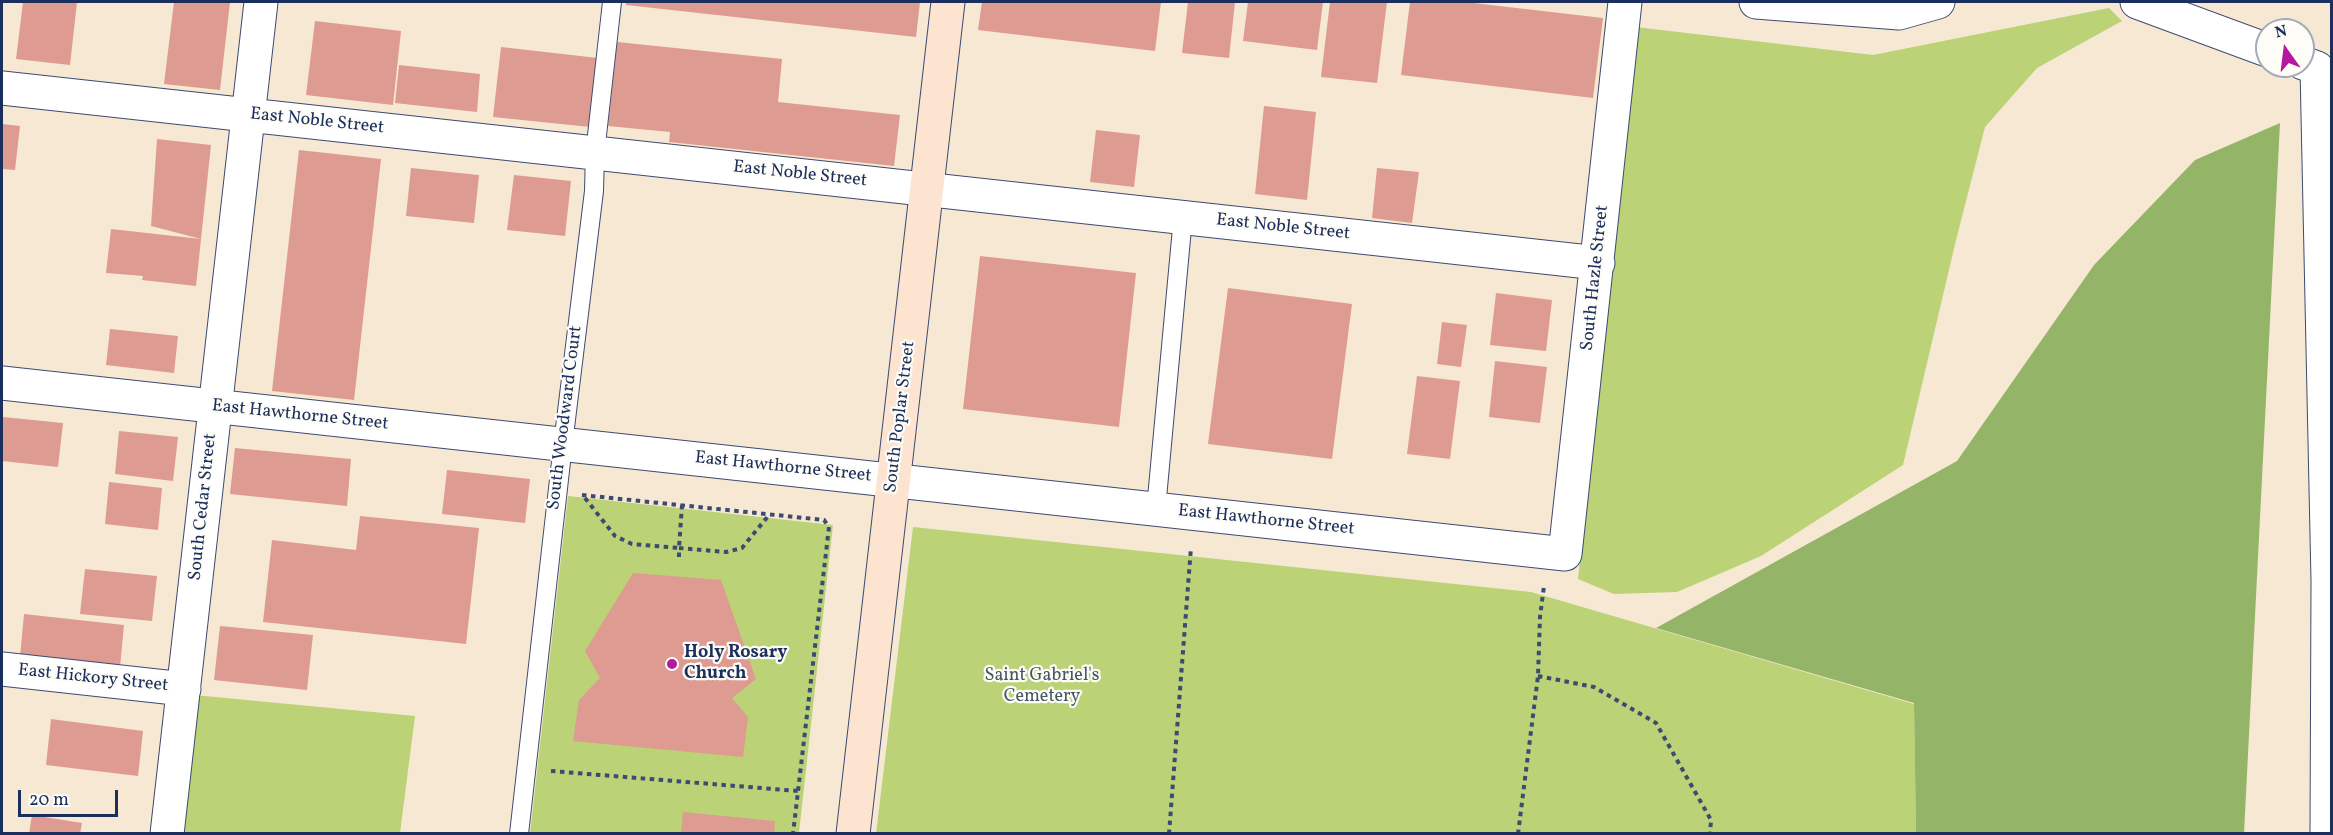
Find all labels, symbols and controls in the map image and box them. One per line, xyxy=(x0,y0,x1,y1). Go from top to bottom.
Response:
north arrow xyxy=(2255,18,2315,78)
text: N xyxy=(2273,20,2289,45)
street label: East Noble Street xyxy=(249,104,385,140)
street label: East Noble Street xyxy=(732,157,868,193)
street label: South Hazle Street xyxy=(1578,204,1614,352)
street label: East Noble Street xyxy=(1215,210,1351,246)
street label: South Woodward Court xyxy=(544,324,588,512)
street label: South Poplar Street xyxy=(881,340,921,494)
street label: East Hawthorne Street xyxy=(211,396,389,436)
street label: South Cedar Street xyxy=(186,432,222,582)
street label: East Hawthorne Street xyxy=(694,448,872,488)
street label: East Hawthorne Street xyxy=(1177,501,1355,541)
place label: Holy Rosary Church xyxy=(684,643,787,686)
marker: Holy Rosary Church xyxy=(665,657,679,671)
street label: East Hickory Street xyxy=(17,660,169,698)
park label: Saint Gabriel's Cemetery xyxy=(984,666,1100,708)
scale bar xyxy=(21,778,122,816)
text: 20 m xyxy=(29,788,69,813)

